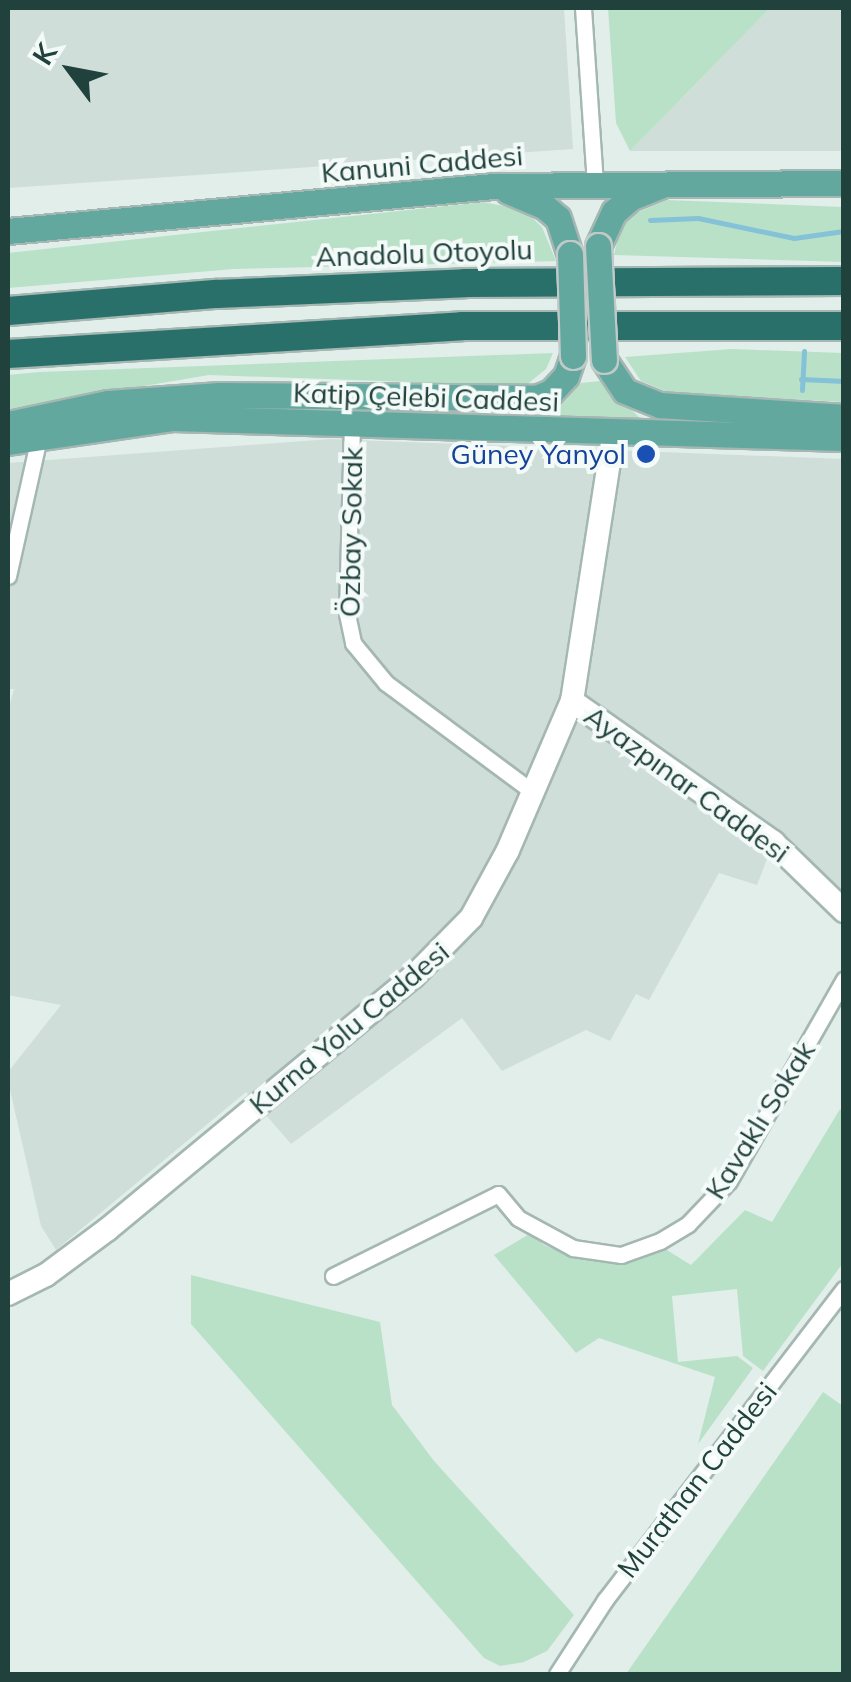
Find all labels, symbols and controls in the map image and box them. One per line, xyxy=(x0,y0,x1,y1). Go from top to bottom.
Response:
north arrow xyxy=(20,20,120,120)
text: K xyxy=(24,37,64,71)
street label: Kanuni Caddesi xyxy=(320,138,524,190)
street label: Anadolu Otoyolu xyxy=(315,232,533,274)
street label: Katip Çelebi Caddesi xyxy=(292,376,560,418)
place label: Güney Yanyol xyxy=(451,437,626,471)
marker: Güney Yanyol xyxy=(635,443,657,465)
street label: Özbay Sokak xyxy=(333,446,369,618)
street label: Ayazpınar Caddesi xyxy=(578,698,796,870)
street label: Kurna Yolu Caddesi xyxy=(242,935,456,1121)
street label: Kavaklı Sokak xyxy=(698,1035,822,1205)
street label: Murathan Caddesi xyxy=(610,1376,784,1584)

